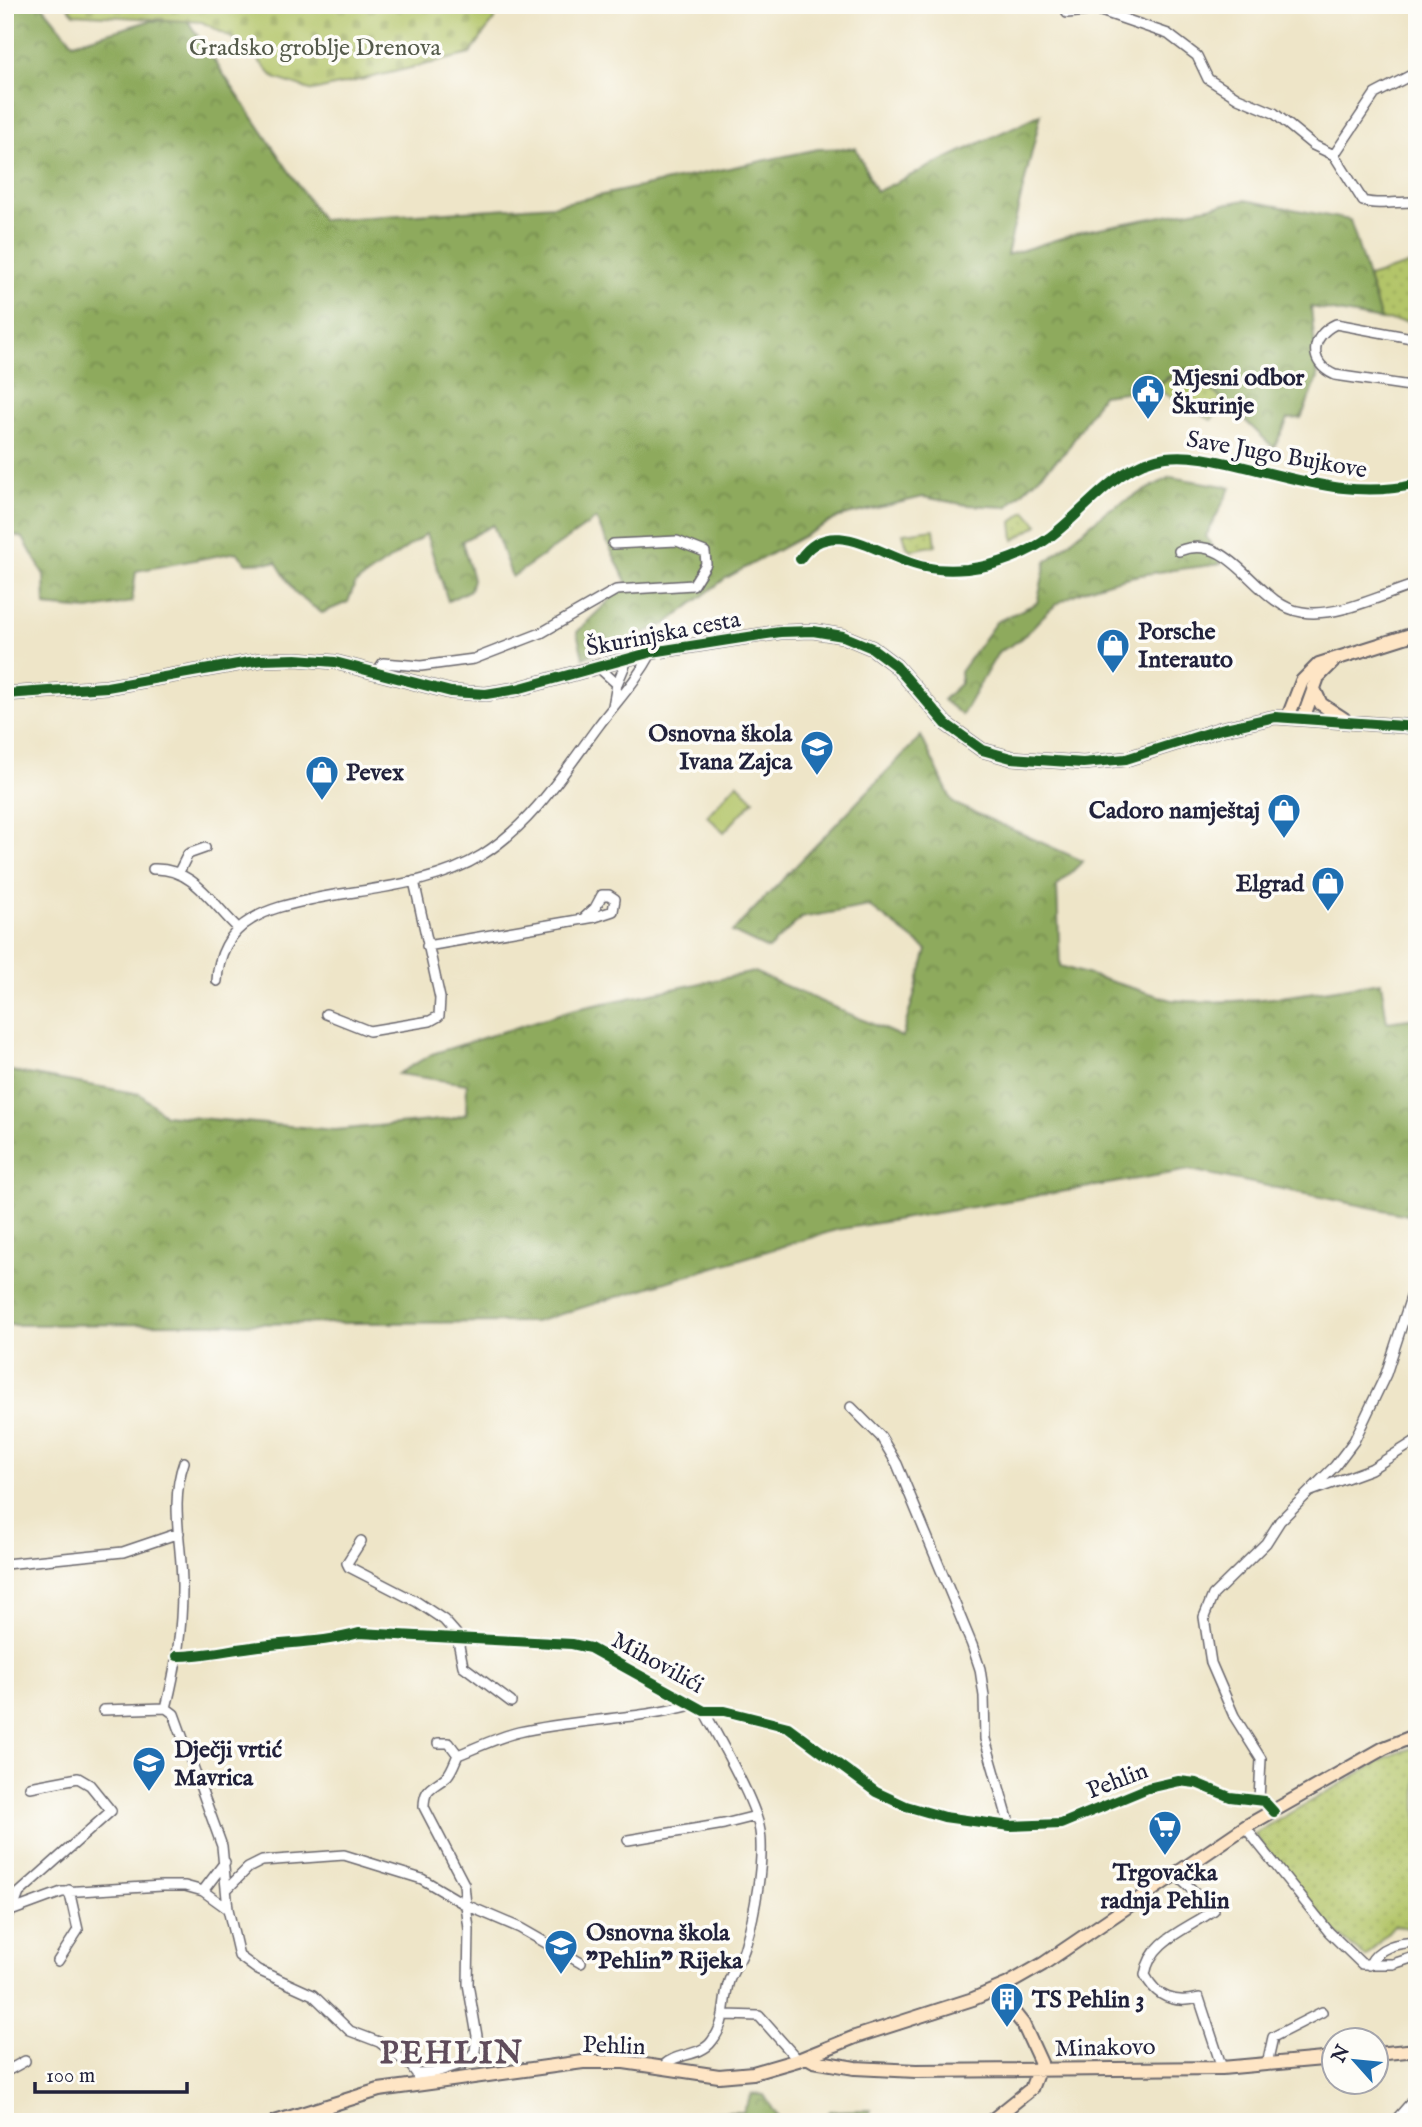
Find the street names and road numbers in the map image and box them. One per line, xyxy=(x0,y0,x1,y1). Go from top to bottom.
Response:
street label: Save Jugo Bujkove xyxy=(1184,424,1369,487)
street label: Škurinjska cesta xyxy=(584,604,744,665)
street label: Mihovilići xyxy=(606,1625,709,1701)
street label: Pehlin xyxy=(1083,1756,1153,1807)
street label: Pehlin xyxy=(582,2030,646,2063)
street label: Minakovo xyxy=(1054,2032,1156,2065)

